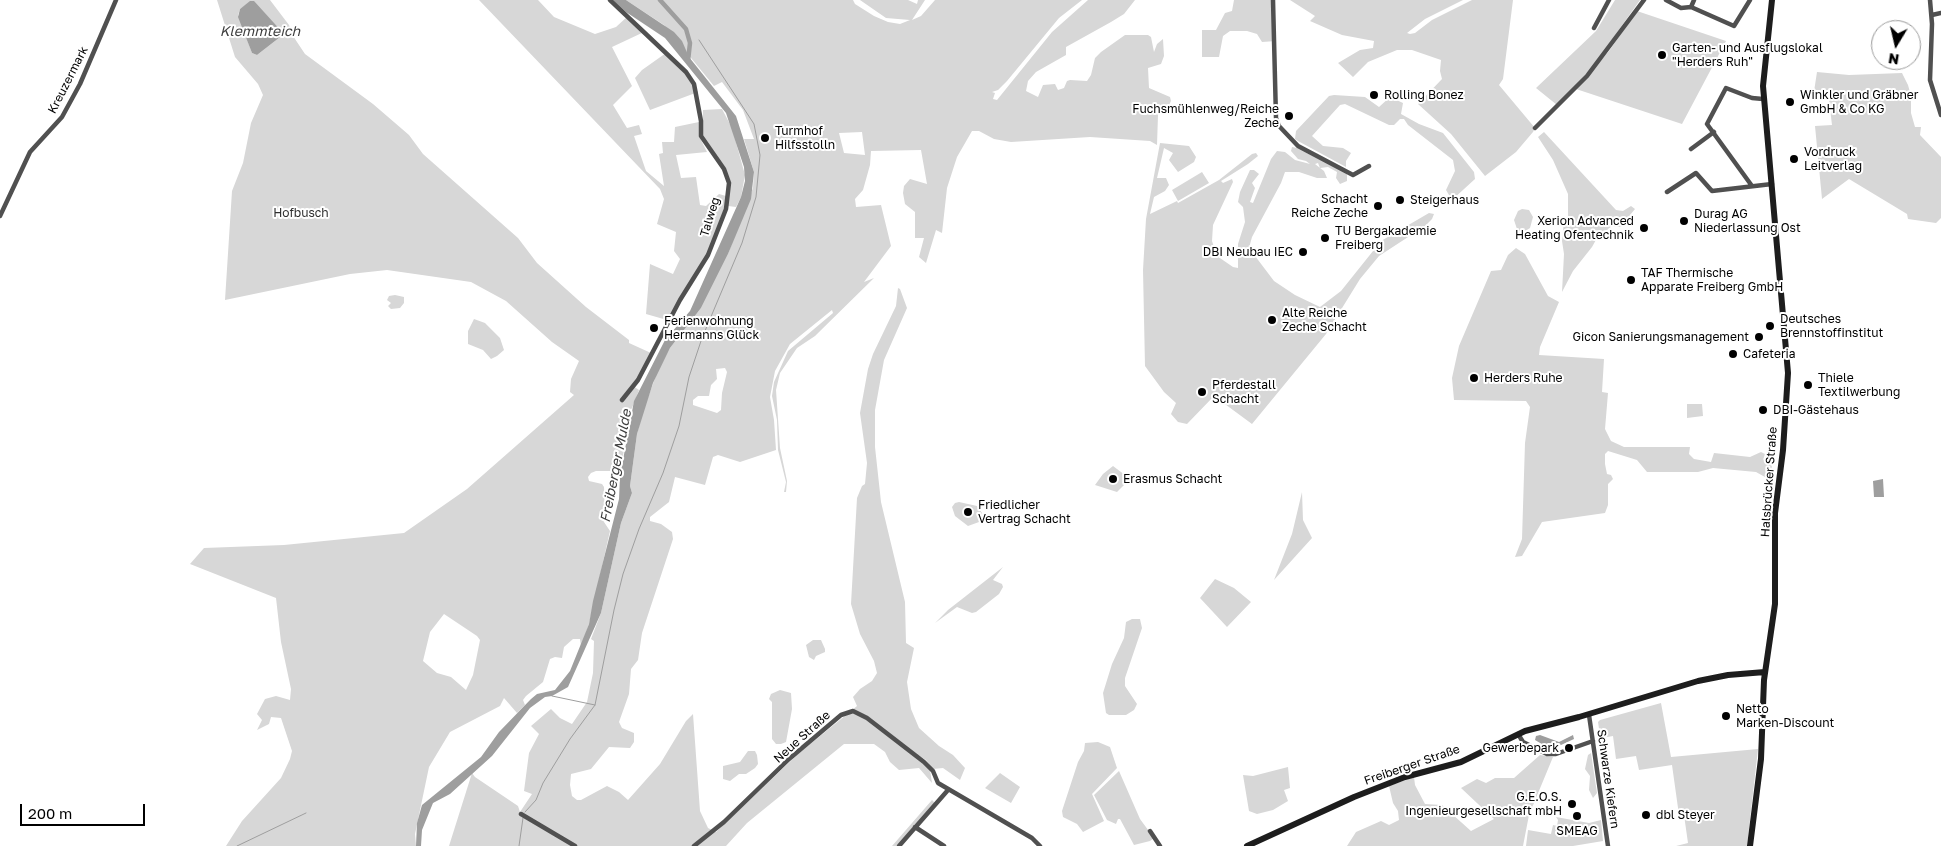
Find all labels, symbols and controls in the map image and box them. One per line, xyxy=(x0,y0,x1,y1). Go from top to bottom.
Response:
north arrow xyxy=(1871,20,1921,70)
water label: Klemmteich xyxy=(220,24,300,40)
place label: Garten- und Ausflugslokal "Herders Ruh" xyxy=(1672,41,1823,69)
street label: Kreuzermark xyxy=(45,44,91,116)
marker: Garten- und Ausflugslokal "Herders Ruh" xyxy=(1656,49,1668,61)
text: N xyxy=(1887,50,1900,69)
place label: Rolling Bonez xyxy=(1384,88,1464,102)
place label: Winkler und Gräbner GmbH & Co KG xyxy=(1800,88,1918,116)
marker: Rolling Bonez xyxy=(1368,89,1380,101)
marker: Winkler und Gräbner GmbH & Co KG xyxy=(1784,96,1796,108)
place label: Fuchsmühlenweg/Reiche Zeche xyxy=(1132,102,1279,130)
marker: Fuchsmühlenweg/Reiche Zeche xyxy=(1283,110,1295,122)
place label: Turmhof Hilfsstolln xyxy=(775,124,835,152)
marker: Turmhof Hilfsstolln xyxy=(759,132,771,144)
place label: Vordruck Leitverlag xyxy=(1804,145,1862,173)
marker: Vordruck Leitverlag xyxy=(1788,153,1800,165)
place label: Schacht Reiche Zeche xyxy=(1291,192,1368,220)
place label: Steigerhaus xyxy=(1410,193,1479,207)
marker: Steigerhaus xyxy=(1394,194,1406,206)
street label: Talweg xyxy=(697,195,723,239)
marker: Schacht Reiche Zeche xyxy=(1372,200,1384,212)
park label: Hofbusch xyxy=(273,206,329,220)
place label: Durag AG Niederlassung Ost xyxy=(1694,207,1801,235)
place label: Xerion Advanced Heating Ofentechnik xyxy=(1515,214,1634,242)
marker: Durag AG Niederlassung Ost xyxy=(1678,215,1690,227)
marker: Xerion Advanced Heating Ofentechnik xyxy=(1638,222,1650,234)
place label: TU Bergakademie Freiberg xyxy=(1335,224,1436,252)
marker: TU Bergakademie Freiberg xyxy=(1319,232,1331,244)
place label: DBI Neubau IEC xyxy=(1203,245,1293,259)
marker: DBI Neubau IEC xyxy=(1297,246,1309,258)
place label: TAF Thermische Apparate Freiberg GmbH xyxy=(1641,266,1783,294)
marker: TAF Thermische Apparate Freiberg GmbH xyxy=(1625,274,1637,286)
place label: Alte Reiche Zeche Schacht xyxy=(1282,306,1367,334)
place label: Deutsches Brennstoffinstitut xyxy=(1780,312,1883,340)
place label: Ferienwohnung Hermanns Glück xyxy=(664,314,759,342)
marker: Alte Reiche Zeche Schacht xyxy=(1266,314,1278,326)
marker: Deutsches Brennstoffinstitut xyxy=(1764,320,1776,332)
marker: Ferienwohnung Hermanns Glück xyxy=(648,322,660,334)
place label: Gicon Sanierungsmanagement xyxy=(1573,330,1749,344)
marker: Gicon Sanierungsmanagement xyxy=(1753,331,1765,343)
place label: Cafeteria xyxy=(1743,347,1796,361)
marker: Cafeteria xyxy=(1727,348,1739,360)
place label: Herders Ruhe xyxy=(1484,371,1563,385)
place label: Thiele Textilwerbung xyxy=(1818,371,1900,399)
marker: Herders Ruhe xyxy=(1468,372,1480,384)
place label: Pferdestall Schacht xyxy=(1212,378,1276,406)
marker: Thiele Textilwerbung xyxy=(1802,379,1814,391)
marker: Pferdestall Schacht xyxy=(1196,386,1208,398)
place label: DBI-Gästehaus xyxy=(1773,403,1859,417)
marker: DBI-Gästehaus xyxy=(1757,404,1769,416)
water label: Freiberger Mulde xyxy=(597,408,635,524)
street label: Halsbrücker Straße xyxy=(1758,426,1780,538)
place label: Erasmus Schacht xyxy=(1123,472,1222,486)
marker: Erasmus Schacht xyxy=(1107,473,1119,485)
place label: Friedlicher Vertrag Schacht xyxy=(978,498,1071,526)
marker: Friedlicher Vertrag Schacht xyxy=(962,506,974,518)
place label: Netto Marken-Discount xyxy=(1736,702,1834,730)
street label: Neue Straße xyxy=(771,708,833,766)
marker: Netto Marken-Discount xyxy=(1720,710,1732,722)
street label: Schwarze Kiefern xyxy=(1594,728,1622,830)
place label: Gewerbepark xyxy=(1483,741,1559,755)
street label: Freiberger Straße xyxy=(1362,742,1462,788)
marker: Gewerbepark xyxy=(1563,742,1575,754)
place label: G.E.O.S. Ingenieurgesellschaft mbH xyxy=(1405,790,1562,818)
scale bar xyxy=(22,794,148,826)
marker: G.E.O.S. Ingenieurgesellschaft mbH xyxy=(1566,798,1578,810)
text: 200 m xyxy=(28,804,72,822)
place label: dbl Steyer xyxy=(1656,808,1715,822)
marker: dbl Steyer xyxy=(1640,809,1652,821)
marker: SMEAG xyxy=(1571,810,1583,822)
place label: SMEAG xyxy=(1556,824,1598,838)

